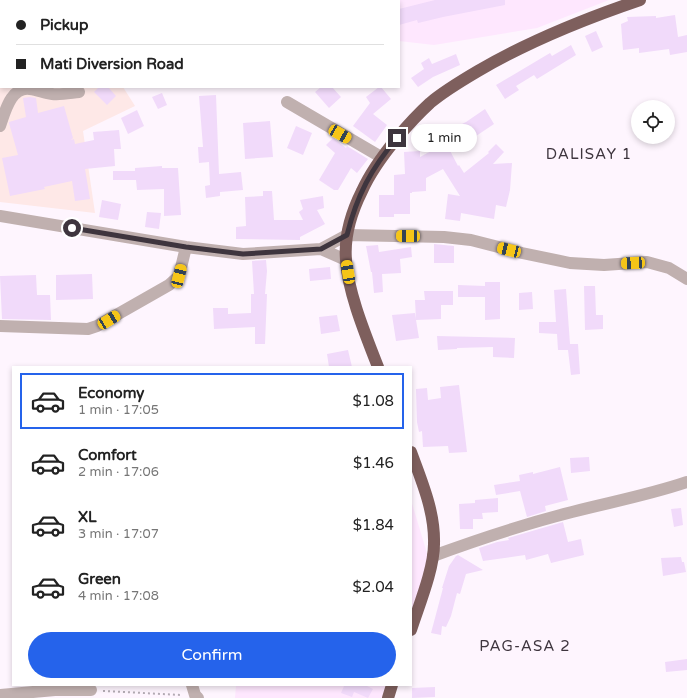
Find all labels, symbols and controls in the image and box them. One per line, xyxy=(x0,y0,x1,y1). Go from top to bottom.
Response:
text: Pickup xyxy=(40,16,88,34)
text: Mati Diversion Road xyxy=(40,55,184,73)
map controls xyxy=(631,100,675,144)
button: locate xyxy=(631,100,675,144)
car xyxy=(327,123,353,145)
callout: 1 min xyxy=(411,124,477,152)
route end xyxy=(388,129,406,147)
text: 1 min xyxy=(427,130,461,146)
district label: DALISAY 1 xyxy=(546,145,632,163)
route start xyxy=(63,219,81,237)
car xyxy=(396,230,420,242)
car xyxy=(496,241,522,259)
car xyxy=(621,256,645,270)
car xyxy=(340,259,356,285)
car xyxy=(170,263,188,289)
car xyxy=(96,309,122,331)
icon: car xyxy=(30,383,66,419)
text: Economy xyxy=(78,384,144,402)
text: $1.08 xyxy=(353,392,394,410)
text: 1 min · 17:05 xyxy=(78,402,159,418)
icon: car xyxy=(30,445,66,481)
text: Comfort xyxy=(78,446,137,464)
text: $1.46 xyxy=(353,454,394,472)
text: 2 min · 17:06 xyxy=(78,464,159,480)
icon: car xyxy=(30,507,66,543)
text: XL xyxy=(78,508,97,526)
text: $1.84 xyxy=(353,516,394,534)
text: 3 min · 17:07 xyxy=(78,526,159,542)
icon: car xyxy=(30,569,66,605)
text: Green xyxy=(78,570,121,588)
text: $2.04 xyxy=(353,578,394,596)
text: 4 min · 17:08 xyxy=(78,588,159,604)
button: Confirm xyxy=(28,632,396,678)
district label: PAG-ASA 2 xyxy=(479,637,571,655)

